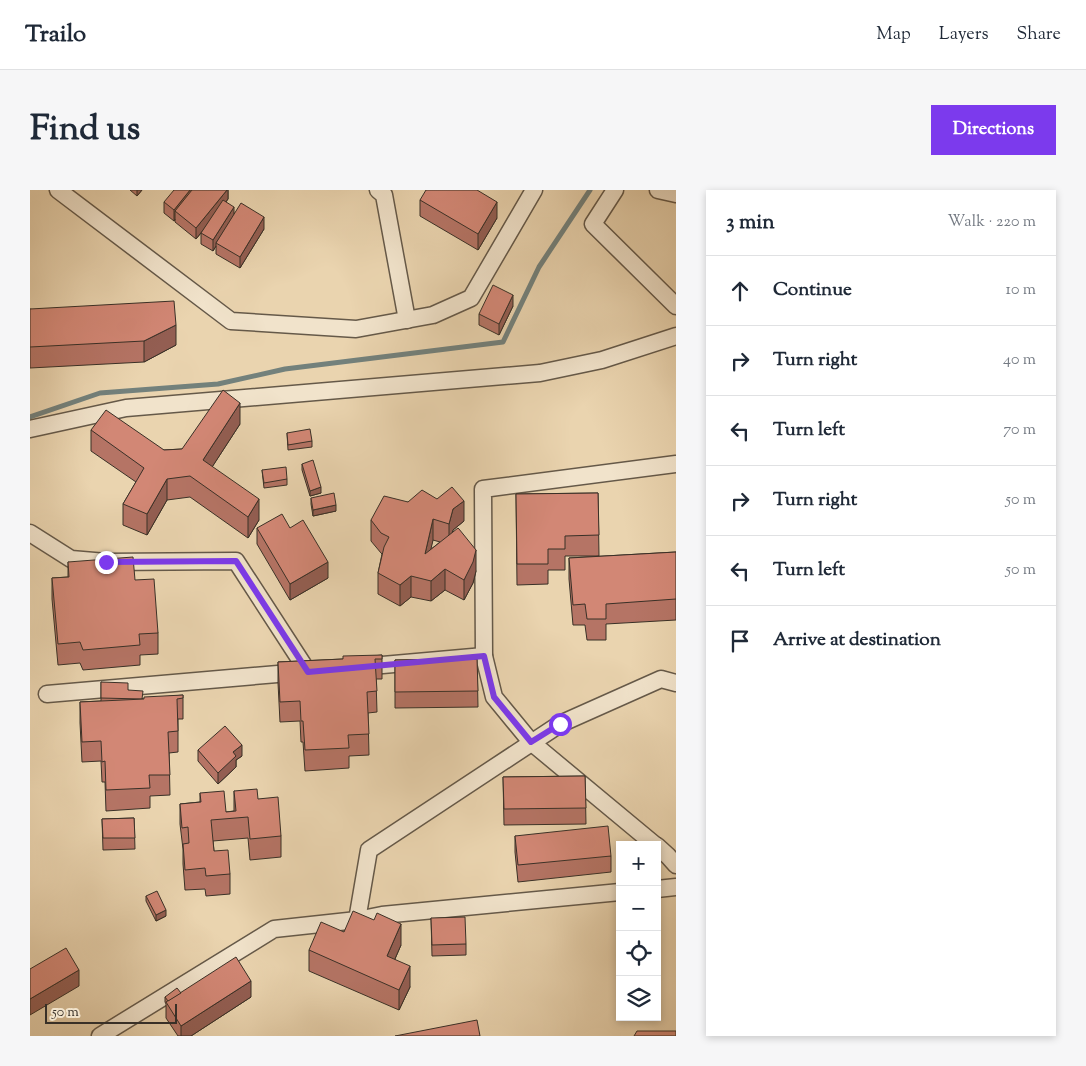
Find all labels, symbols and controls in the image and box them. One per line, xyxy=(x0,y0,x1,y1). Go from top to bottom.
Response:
text: Trailo xyxy=(25,18,86,52)
text: Map xyxy=(876,22,911,48)
text: Layers xyxy=(939,22,989,48)
text: Share xyxy=(1017,22,1061,48)
text: Find us xyxy=(30,105,140,156)
button: Directions xyxy=(931,105,1056,155)
text: 3 min xyxy=(726,208,775,238)
text: Walk · 220 m xyxy=(948,211,1036,234)
icon: ahead xyxy=(726,277,754,305)
text: Continue xyxy=(773,277,852,304)
text: 10 m xyxy=(1006,279,1036,302)
icon: right xyxy=(726,347,754,375)
text: Turn right xyxy=(773,347,857,374)
text: 40 m xyxy=(1003,349,1036,372)
icon: left xyxy=(726,417,754,445)
text: Turn left xyxy=(773,417,845,444)
text: 70 m xyxy=(1003,419,1036,442)
icon: right xyxy=(726,487,754,515)
text: Turn right xyxy=(773,487,857,514)
text: 50 m xyxy=(1005,489,1036,512)
route end xyxy=(95,551,118,574)
icon: left xyxy=(726,557,754,585)
text: Turn left xyxy=(773,557,845,584)
text: 50 m xyxy=(1005,559,1036,582)
icon: arrive xyxy=(726,627,754,655)
text: Arrive at destination xyxy=(773,627,941,654)
route start xyxy=(549,713,572,736)
map controls xyxy=(616,841,661,1021)
button: + xyxy=(616,841,661,886)
button: − xyxy=(616,886,661,931)
button: locate xyxy=(616,931,661,976)
button: layers xyxy=(616,976,661,1021)
scale bar xyxy=(45,1001,178,1024)
text: 50 m xyxy=(52,1003,79,1023)

